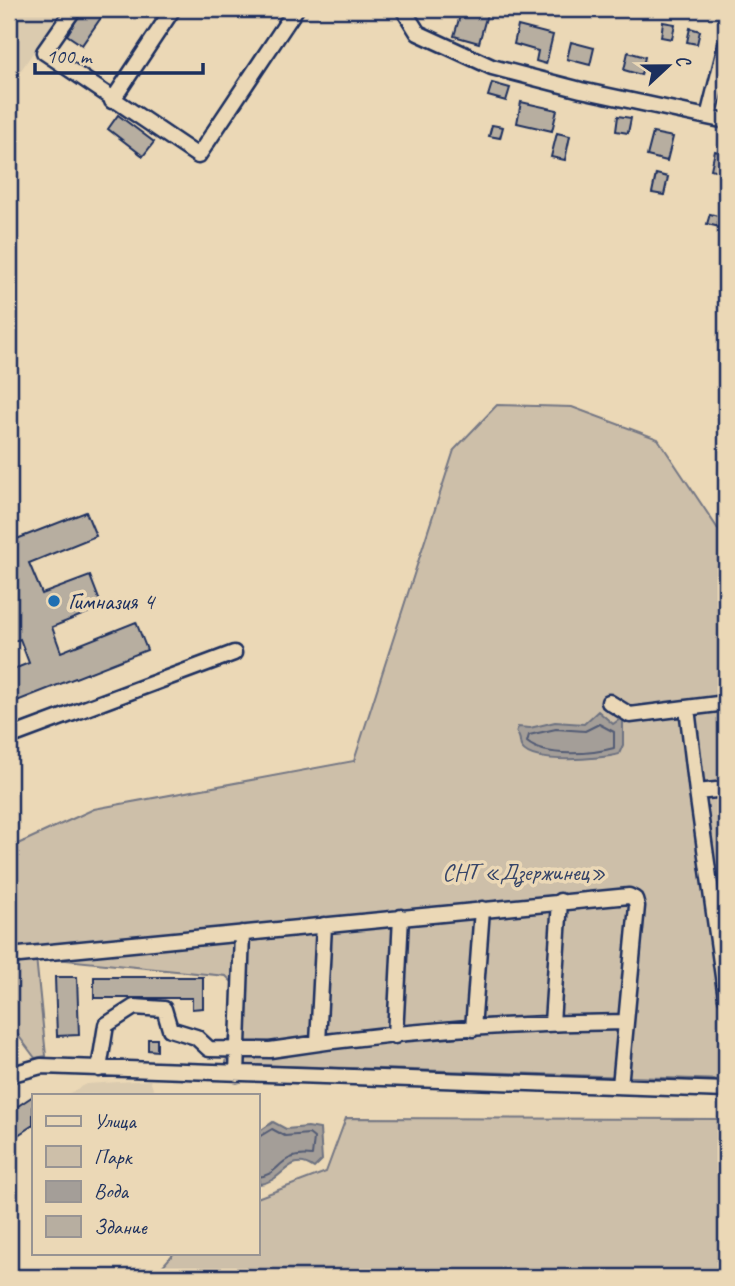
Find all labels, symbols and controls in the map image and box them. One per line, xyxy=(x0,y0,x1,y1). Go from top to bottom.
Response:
scale bar xyxy=(35,32,203,76)
north arrow xyxy=(634,32,704,102)
text: 100 m xyxy=(46,43,93,69)
text: С xyxy=(670,51,697,71)
place label: Гимназия 4 xyxy=(68,586,156,616)
marker: Гимназия 4 xyxy=(46,593,62,609)
park label: СНТ «Дзержинец» xyxy=(442,857,606,888)
legend xyxy=(32,1094,259,1254)
text: Улица xyxy=(94,1108,137,1134)
text: Парк xyxy=(94,1144,134,1170)
text: Вода xyxy=(94,1178,130,1204)
text: Здание xyxy=(94,1214,148,1240)

